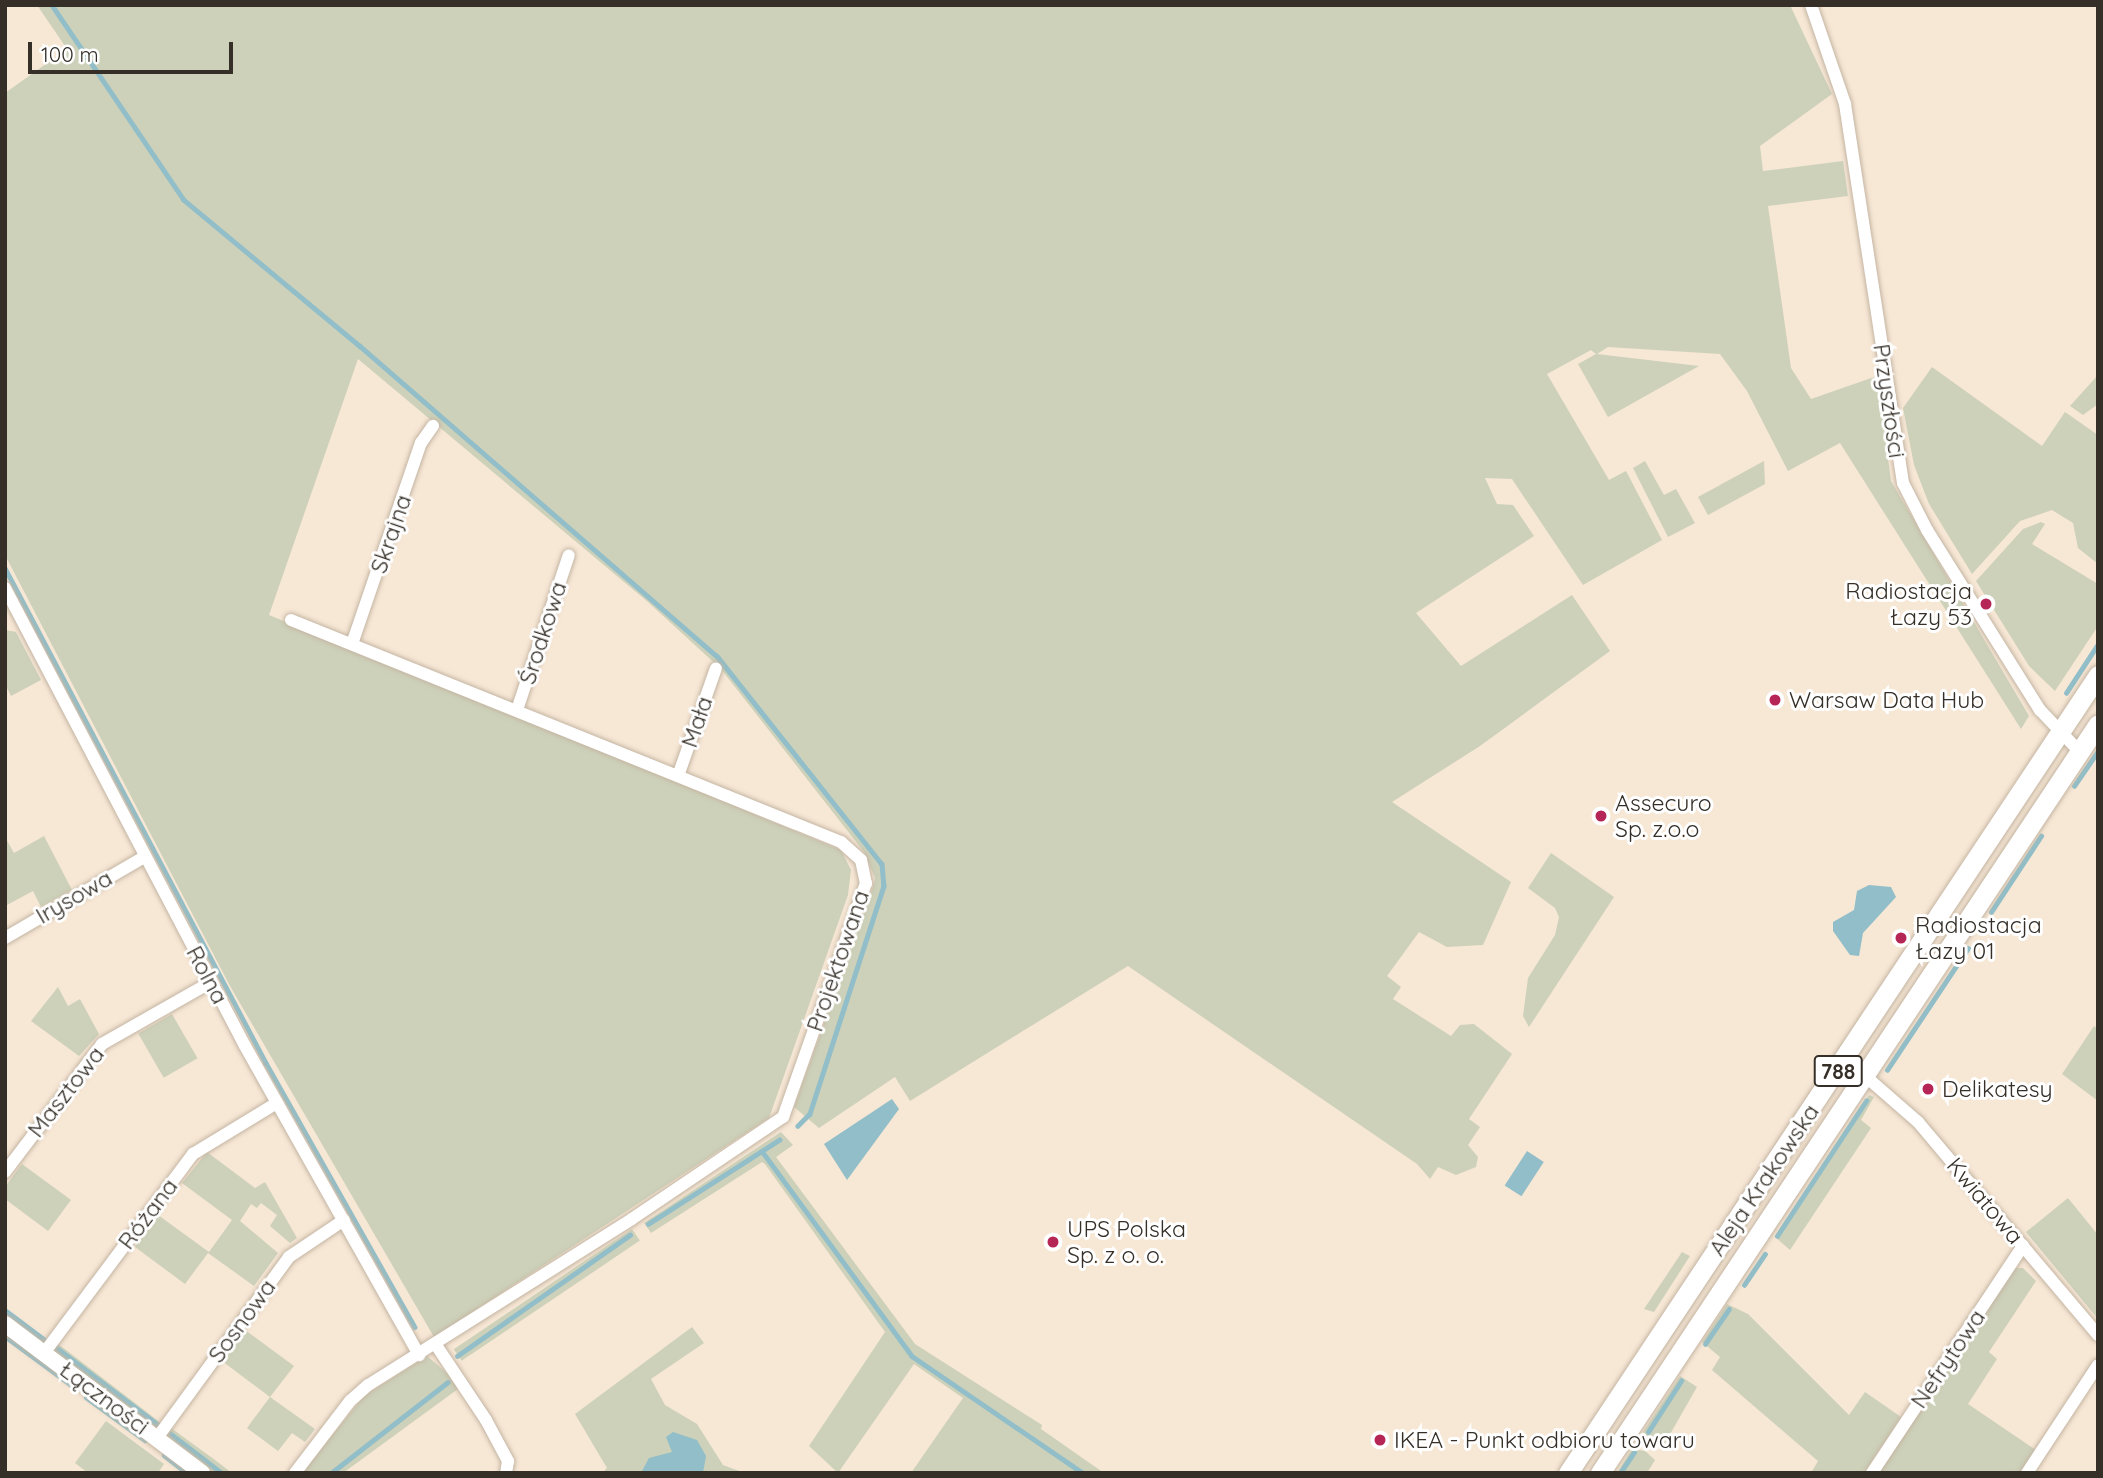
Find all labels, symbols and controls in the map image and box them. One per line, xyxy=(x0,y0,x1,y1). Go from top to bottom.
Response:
scale bar xyxy=(32,28,236,72)
text: 100 m xyxy=(41,41,99,67)
street label: Przyszłości xyxy=(1867,342,1911,460)
street label: Skrajna xyxy=(365,491,417,577)
place label: Radiostacja Łazy 53 xyxy=(1845,577,1972,631)
street label: Środkowa xyxy=(513,578,573,688)
marker: Radiostacja Łazy 53 xyxy=(1978,596,1994,612)
place label: Warsaw Data Hub xyxy=(1789,686,1984,714)
marker: Warsaw Data Hub xyxy=(1767,692,1783,708)
street label: Mała xyxy=(675,693,719,751)
place label: Assecuro Sp. z.o.o xyxy=(1615,789,1712,843)
marker: Assecuro Sp. z.o.o xyxy=(1593,808,1609,824)
street label: Irysowa xyxy=(31,864,117,930)
street label: Projektowana xyxy=(801,887,875,1035)
place label: Radiostacja Łazy 01 xyxy=(1915,911,2042,965)
marker: Radiostacja Łazy 01 xyxy=(1893,930,1909,946)
street label: Rolna xyxy=(180,941,234,1009)
street label: Masztowa xyxy=(22,1041,110,1143)
road number: 788 xyxy=(1814,1054,1862,1088)
place label: Delikatesy xyxy=(1942,1075,2053,1103)
marker: Delikatesy xyxy=(1920,1081,1936,1097)
street label: Aleja Krakowska xyxy=(1703,1099,1825,1261)
street label: Kwiatowa xyxy=(1941,1152,2029,1250)
street label: Różana xyxy=(112,1173,184,1255)
place label: UPS Polska Sp. z o. o. xyxy=(1067,1215,1186,1269)
marker: UPS Polska Sp. z o. o. xyxy=(1045,1234,1061,1250)
street label: Sosnowa xyxy=(203,1274,281,1368)
street label: Nefrytowa xyxy=(1905,1305,1991,1413)
street label: Łączności xyxy=(54,1355,154,1441)
place label: IKEA - Punkt odbioru towaru xyxy=(1394,1426,1695,1454)
marker: IKEA - Punkt odbioru towaru xyxy=(1372,1432,1388,1448)

